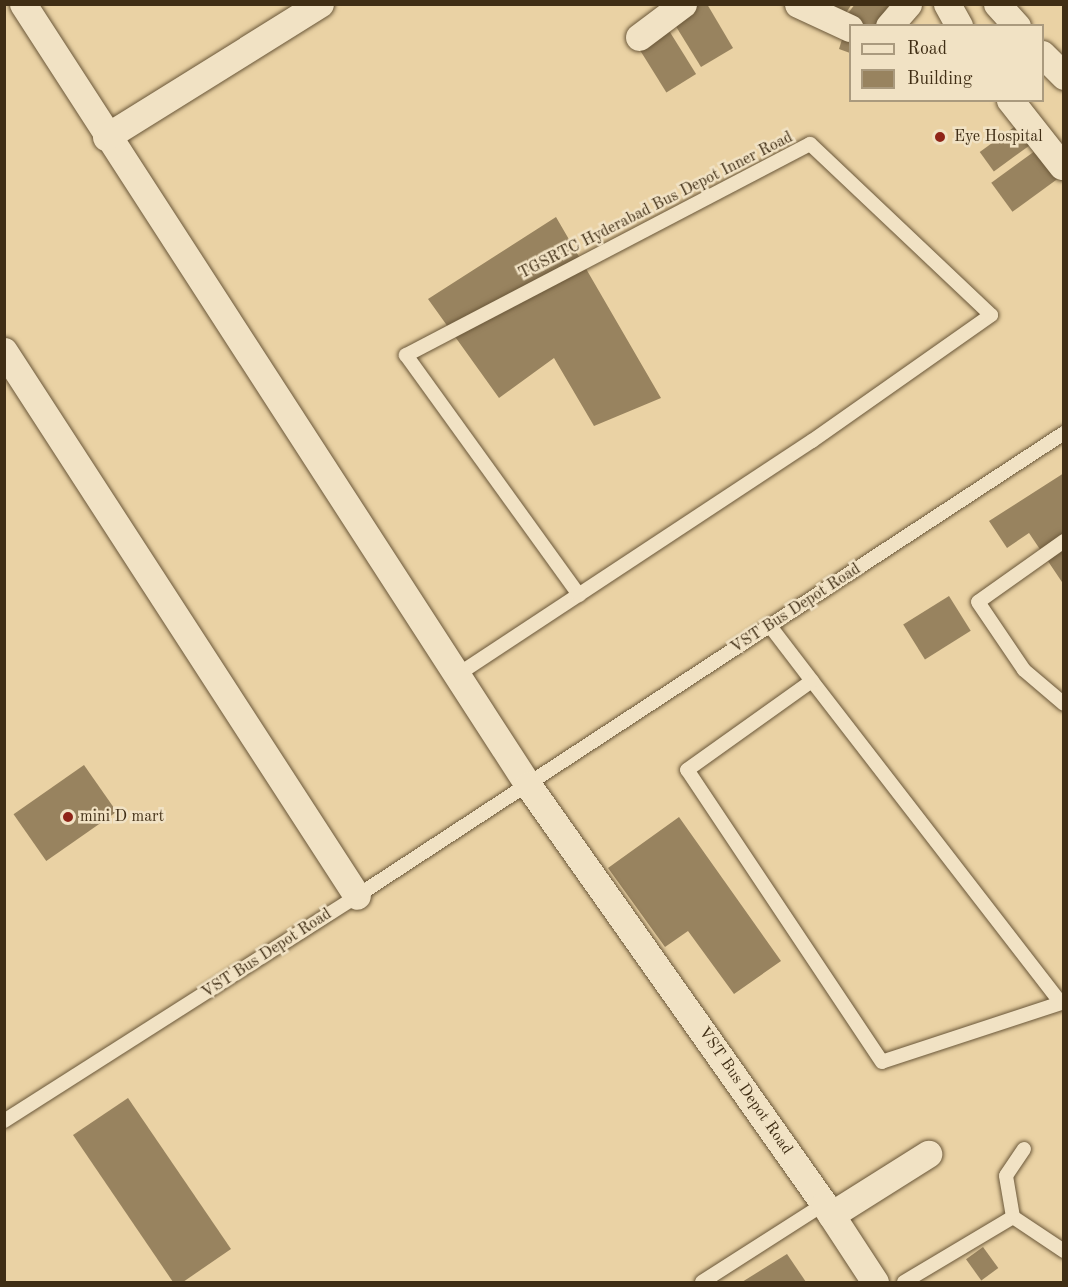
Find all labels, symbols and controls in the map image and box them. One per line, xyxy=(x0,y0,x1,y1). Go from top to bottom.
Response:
legend xyxy=(849,24,1044,102)
text: Road xyxy=(907,40,947,58)
text: Building xyxy=(907,70,972,88)
place label: Eye Hospital xyxy=(954,127,1043,147)
street label: TGSRTC Hyderabad Bus Depot Inner Road xyxy=(516,128,796,284)
marker: Eye Hospital xyxy=(931,128,949,146)
street label: VST Bus Depot Road xyxy=(727,560,865,658)
place label: mini D mart xyxy=(80,807,164,827)
marker: mini D mart xyxy=(61,810,75,824)
street label: VST Bus Depot Road xyxy=(198,905,336,1003)
street label: VST Bus Depot Road xyxy=(694,1024,796,1158)

